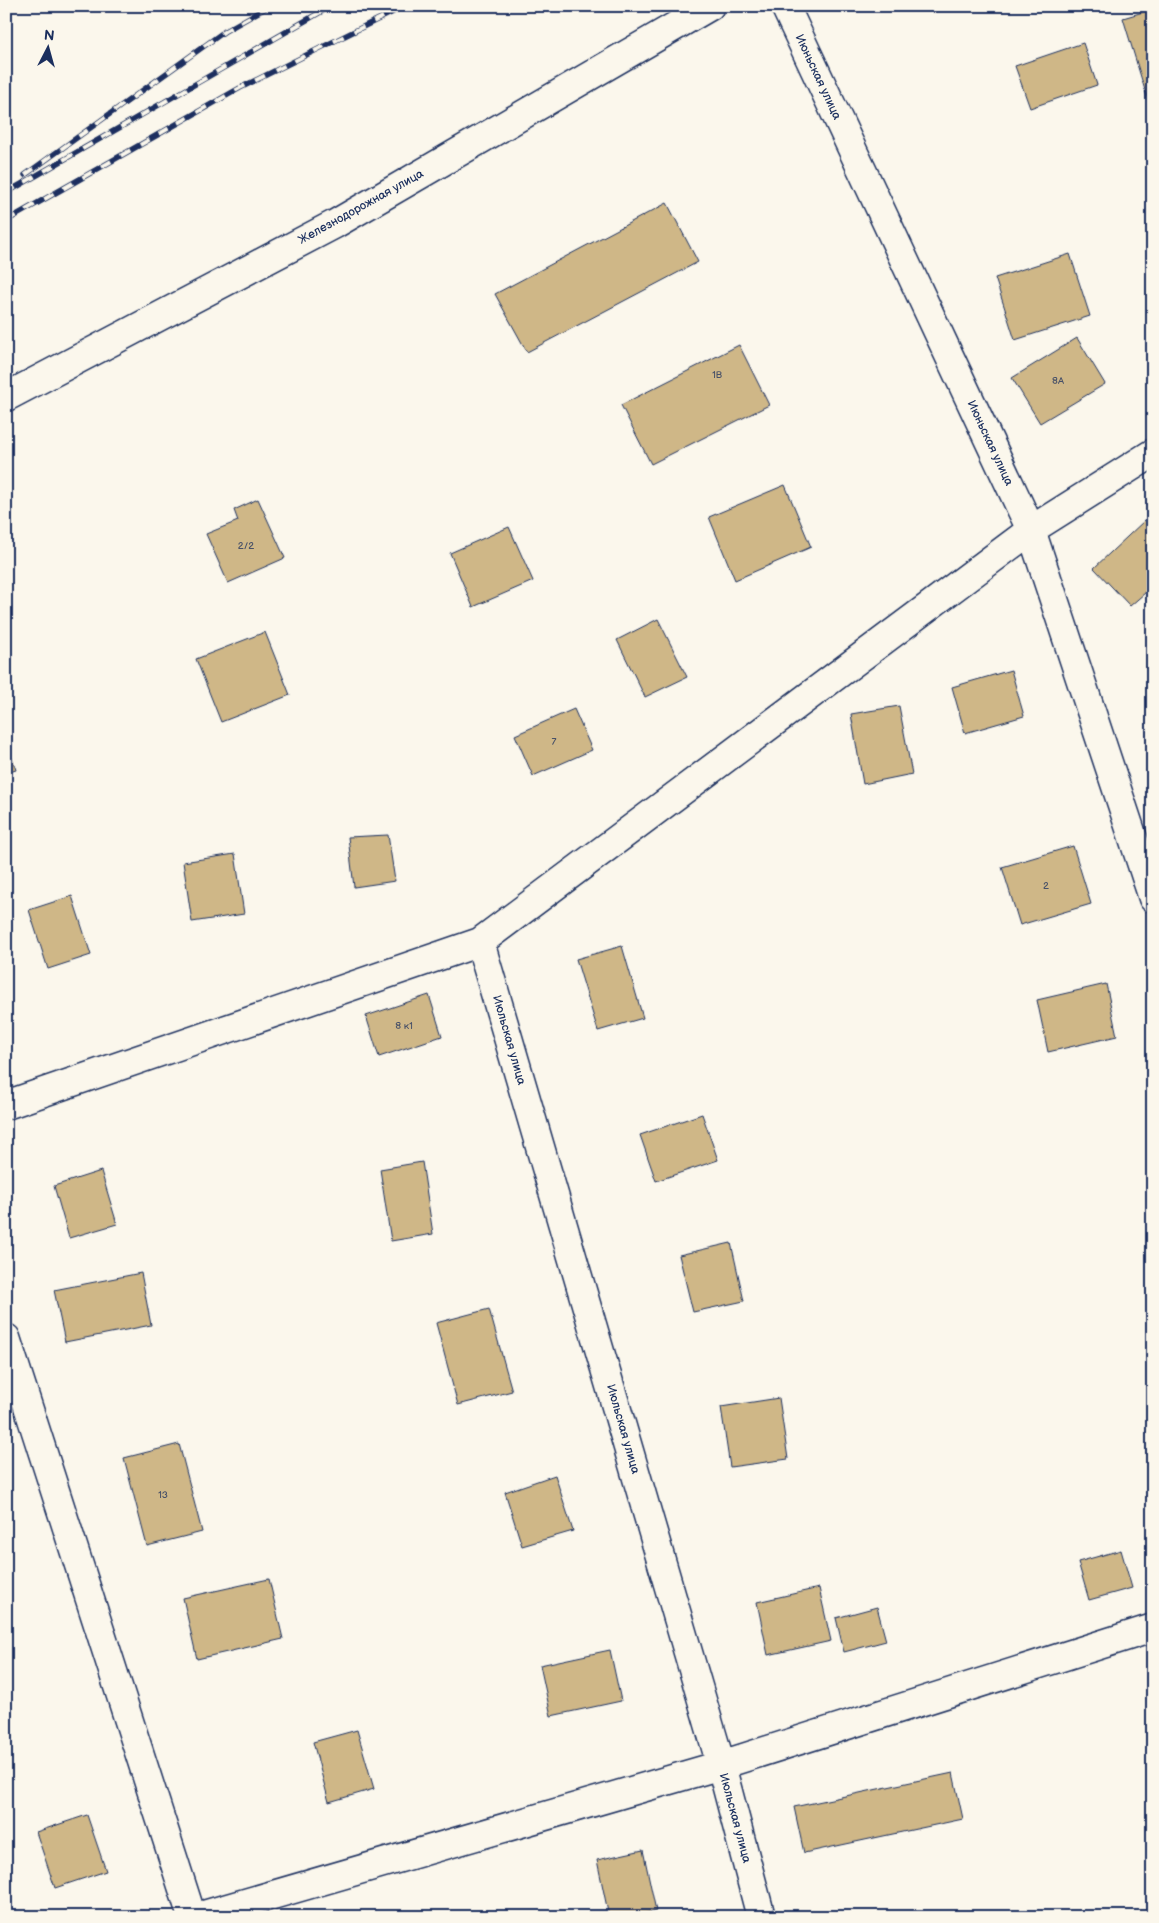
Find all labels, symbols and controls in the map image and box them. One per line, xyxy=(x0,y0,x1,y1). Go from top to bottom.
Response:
north arrow xyxy=(22,22,72,72)
text: N xyxy=(43,27,55,45)
street label: Июньская улица xyxy=(792,32,844,122)
street label: Железнодорожная улица xyxy=(296,166,426,248)
house number: 1В xyxy=(712,369,723,381)
house number: 8А xyxy=(1052,375,1065,387)
street label: Июньская улица xyxy=(964,398,1016,488)
house number: 2/2 xyxy=(238,540,254,552)
house number: 7 xyxy=(552,736,557,748)
house number: 2 xyxy=(1043,880,1049,892)
street label: Июльская улица xyxy=(489,993,529,1087)
house number: 8 к1 xyxy=(395,1020,413,1032)
street label: Июльская улица xyxy=(603,1382,643,1476)
house number: 13 xyxy=(158,1489,168,1501)
street label: Июльская улица xyxy=(716,1771,754,1865)

